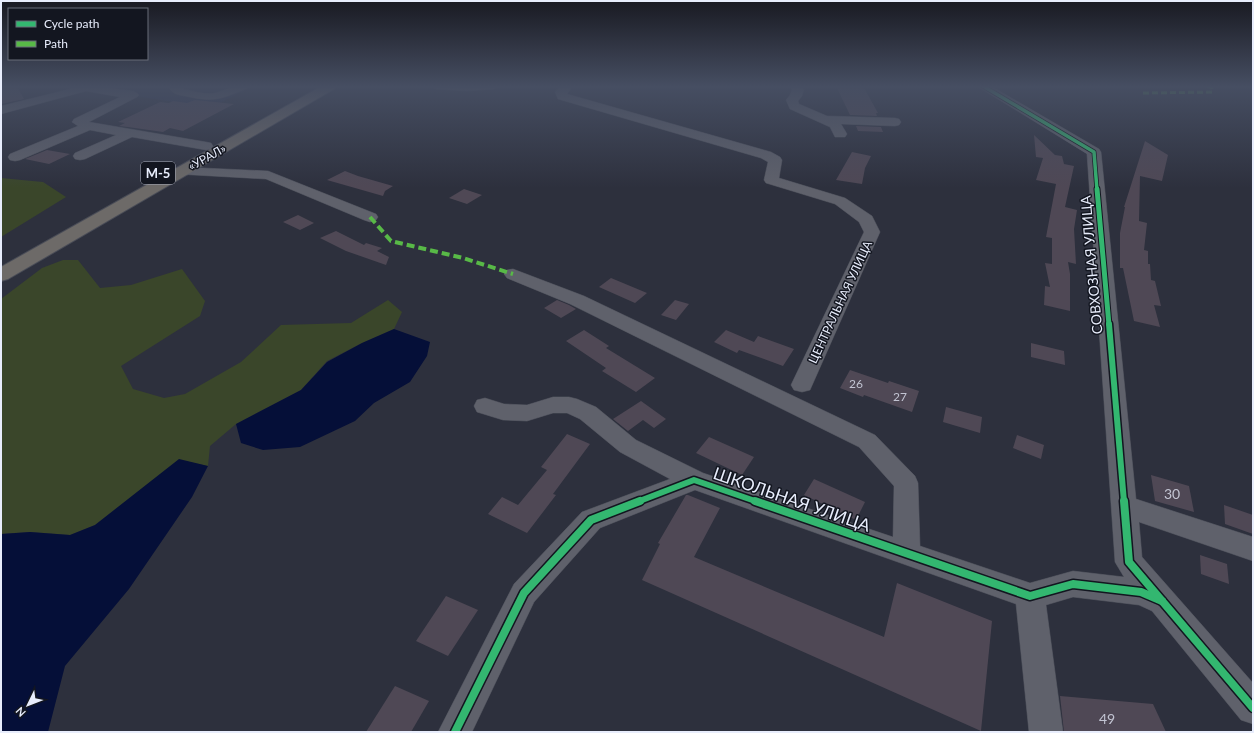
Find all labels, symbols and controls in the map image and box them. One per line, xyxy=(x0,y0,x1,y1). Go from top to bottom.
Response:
legend xyxy=(8,8,148,60)
text: Cycle path xyxy=(44,16,99,31)
text: Path xyxy=(44,36,68,51)
street label: «УРАЛ» xyxy=(185,141,229,173)
road number: М-5 xyxy=(141,162,175,184)
street label: СОВХОЗНАЯ УЛИЦА xyxy=(1076,194,1106,335)
street label: ЦЕНТРАЛЬНАЯ УЛИЦА xyxy=(805,237,875,366)
house number: 26 xyxy=(849,376,863,391)
house number: 27 xyxy=(893,389,907,404)
street label: ШКОЛЬНАЯ УЛИЦА xyxy=(711,462,874,536)
house number: 30 xyxy=(1164,485,1180,502)
north arrow xyxy=(8,685,48,725)
text: N xyxy=(13,705,28,720)
house number: 49 xyxy=(1099,710,1115,727)

